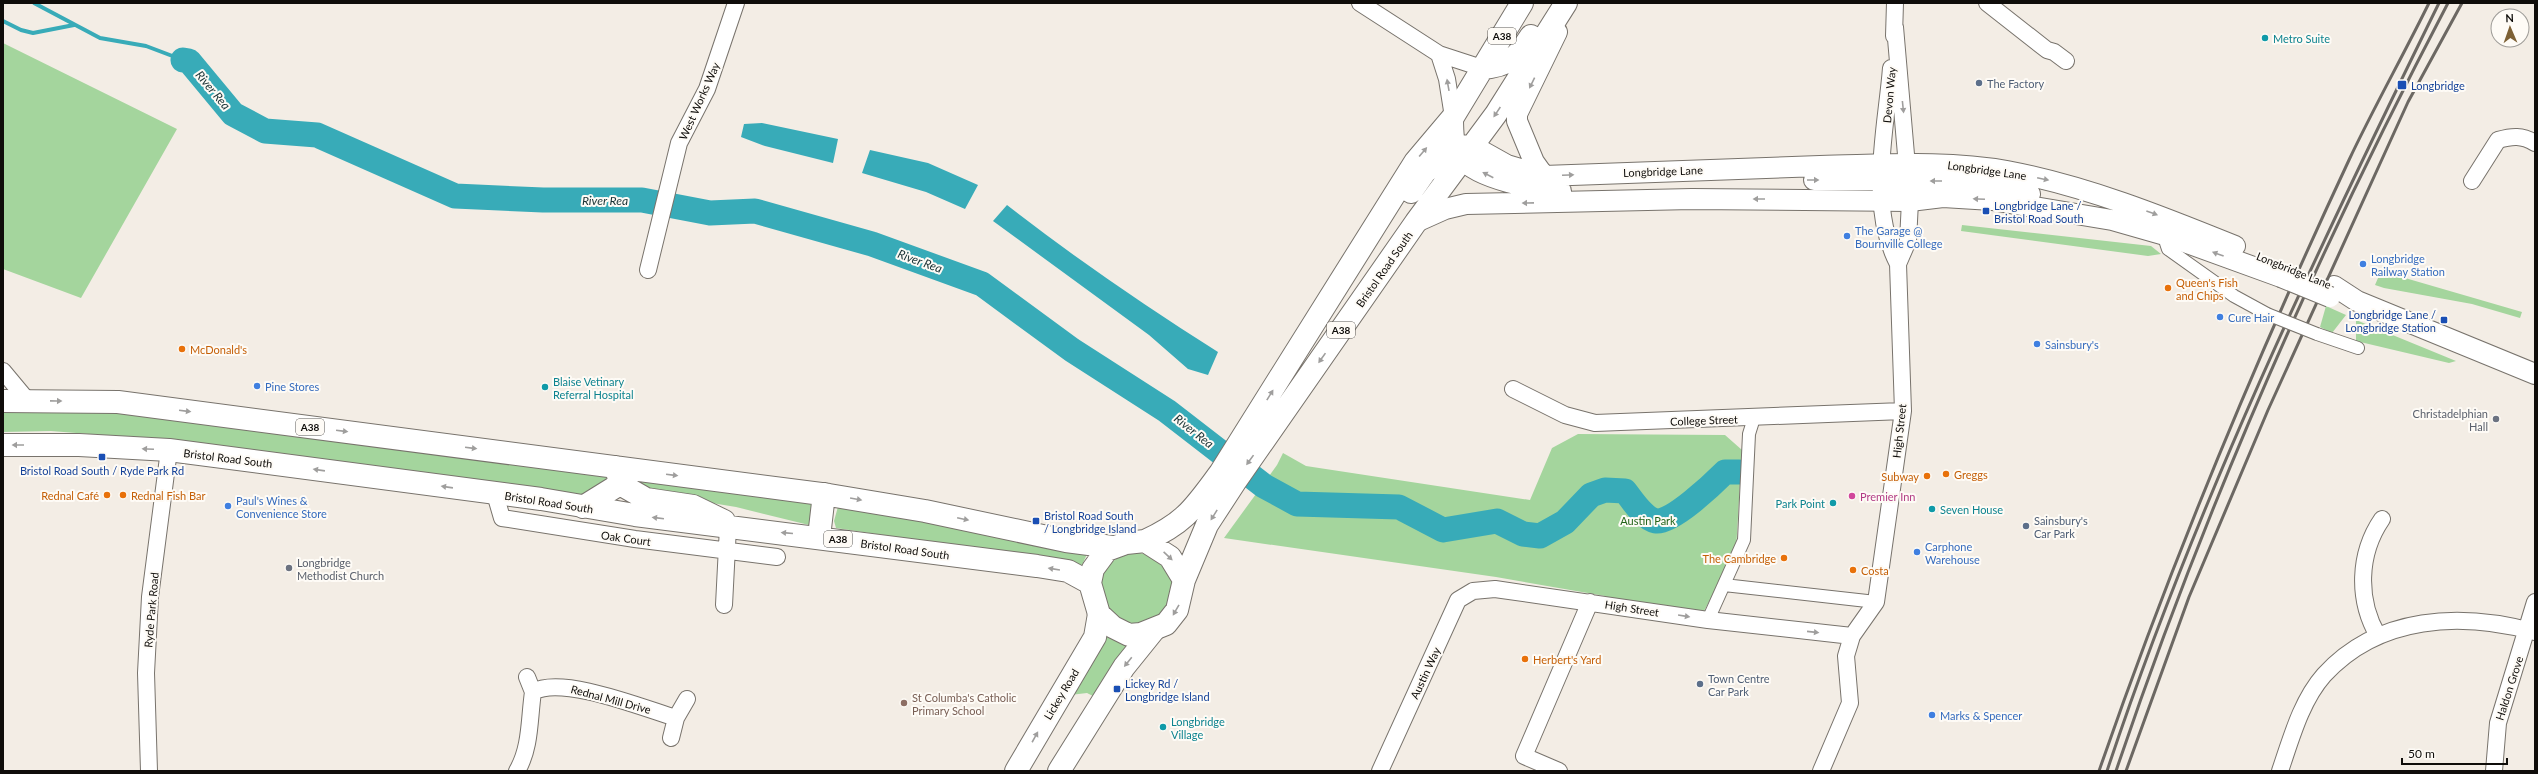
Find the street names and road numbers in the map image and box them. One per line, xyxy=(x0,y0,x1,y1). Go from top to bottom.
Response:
road number: A38 xyxy=(1488,28,1516,44)
street label: West Works Way xyxy=(676,60,722,142)
street label: Devon Way xyxy=(1880,66,1898,124)
street label: Longbridge Lane xyxy=(1947,158,2028,182)
street label: Longbridge Lane xyxy=(1623,163,1703,179)
street label: Bristol Road South xyxy=(1353,229,1415,309)
street label: Longbridge Lane xyxy=(2255,249,2334,291)
road number: A38 xyxy=(1327,322,1355,338)
street label: High Street xyxy=(1890,403,1908,459)
street label: College Street xyxy=(1670,412,1738,428)
road number: A38 xyxy=(296,419,324,435)
street label: Bristol Road South xyxy=(183,446,273,470)
street label: Bristol Road South xyxy=(504,489,594,515)
street label: Oak Court xyxy=(600,528,652,548)
road number: A38 xyxy=(824,531,852,547)
street label: Bristol Road South xyxy=(860,536,950,562)
street label: Ryde Park Road xyxy=(141,572,161,648)
street label: High Street xyxy=(1604,597,1660,619)
street label: Austin Way xyxy=(1407,645,1443,701)
street label: Haldon Grove xyxy=(2492,654,2526,722)
street label: Lickey Road xyxy=(1041,666,1081,722)
street label: Rednal Mill Drive xyxy=(569,682,653,716)

